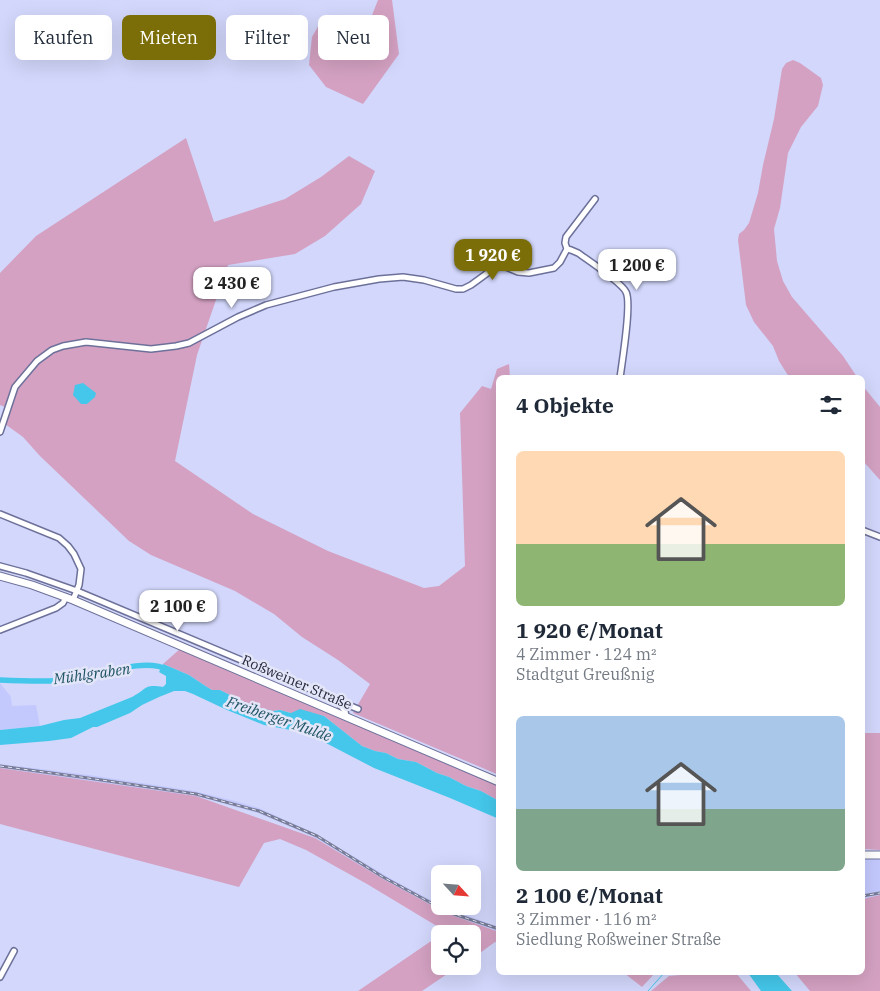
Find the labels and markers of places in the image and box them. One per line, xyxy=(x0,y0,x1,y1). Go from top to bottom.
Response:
pin: 1 920 € xyxy=(447,238,539,281)
pin: 1 200 € xyxy=(591,248,683,291)
pin: 2 430 € xyxy=(186,266,278,309)
pin: 2 100 € xyxy=(132,590,224,632)

